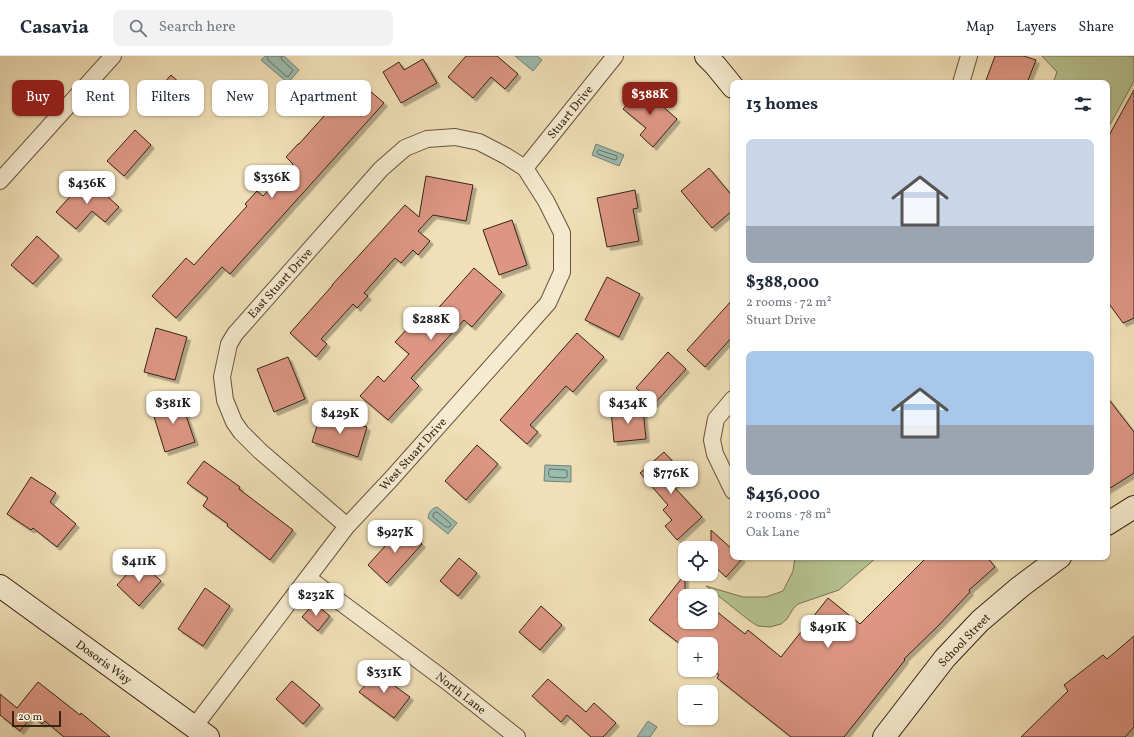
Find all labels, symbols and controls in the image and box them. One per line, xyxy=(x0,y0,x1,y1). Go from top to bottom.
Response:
search box xyxy=(113,10,393,46)
text: Casavia xyxy=(20,15,89,41)
icon: search xyxy=(127,17,149,39)
text: Search here xyxy=(159,17,236,38)
text: Map xyxy=(966,18,994,37)
text: Layers xyxy=(1016,18,1056,37)
text: Share xyxy=(1078,18,1114,37)
chip: Buy xyxy=(12,80,64,116)
chip: Rent xyxy=(72,80,129,116)
chip: Filters xyxy=(137,80,204,116)
chip: New xyxy=(212,80,268,116)
chip: Apartment xyxy=(276,80,371,116)
street label: Stuart Drive xyxy=(544,82,597,143)
pin: $388K xyxy=(622,82,678,116)
text: $388K xyxy=(631,86,669,104)
text: 13 homes xyxy=(746,93,818,116)
icon: filters xyxy=(1072,93,1094,115)
pin: $336K xyxy=(244,165,300,199)
icon: home xyxy=(884,165,956,237)
text: $336K xyxy=(253,169,291,187)
pin: $436K xyxy=(59,171,115,205)
text: $436K xyxy=(68,175,106,193)
street label: East Stuart Drive xyxy=(245,245,317,322)
text: $388,000 xyxy=(746,271,819,294)
text: 2 rooms · 72 m² xyxy=(746,294,832,312)
pin: $288K xyxy=(403,307,459,341)
text: $288K xyxy=(412,311,450,329)
text: Stuart Drive xyxy=(746,312,816,330)
icon: home xyxy=(884,377,956,449)
pin: $381K xyxy=(145,391,201,425)
pin: $434K xyxy=(600,391,656,425)
text: $381K xyxy=(155,395,191,413)
text: $434K xyxy=(609,395,647,413)
pin: $429K xyxy=(312,401,368,435)
text: $429K xyxy=(321,405,359,423)
street label: West Stuart Drive xyxy=(377,415,451,495)
pin: $776K xyxy=(643,461,699,495)
text: $776K xyxy=(653,465,689,483)
text: $436,000 xyxy=(746,483,820,506)
text: 2 rooms · 78 m² xyxy=(746,506,831,524)
pin: $927K xyxy=(367,520,423,554)
text: $927K xyxy=(377,524,413,542)
text: Oak Lane xyxy=(746,524,799,542)
map controls xyxy=(678,541,718,725)
button: locate xyxy=(678,541,718,581)
pin: $411K xyxy=(111,549,167,583)
text: $411K xyxy=(122,553,157,571)
pin: $232K xyxy=(288,583,344,617)
text: $232K xyxy=(298,587,334,605)
button: layers xyxy=(678,589,718,629)
street label: School Street xyxy=(935,610,994,671)
pin: $491K xyxy=(800,615,856,649)
text: $491K xyxy=(810,619,846,637)
street label: Dosoris Way xyxy=(72,637,135,689)
button: + xyxy=(678,637,718,677)
pin: $331K xyxy=(356,660,412,694)
text: $331K xyxy=(366,664,402,682)
street label: North Lane xyxy=(432,669,489,719)
button: − xyxy=(678,685,718,725)
scale bar xyxy=(12,709,61,728)
text: 20 m xyxy=(18,710,42,725)

